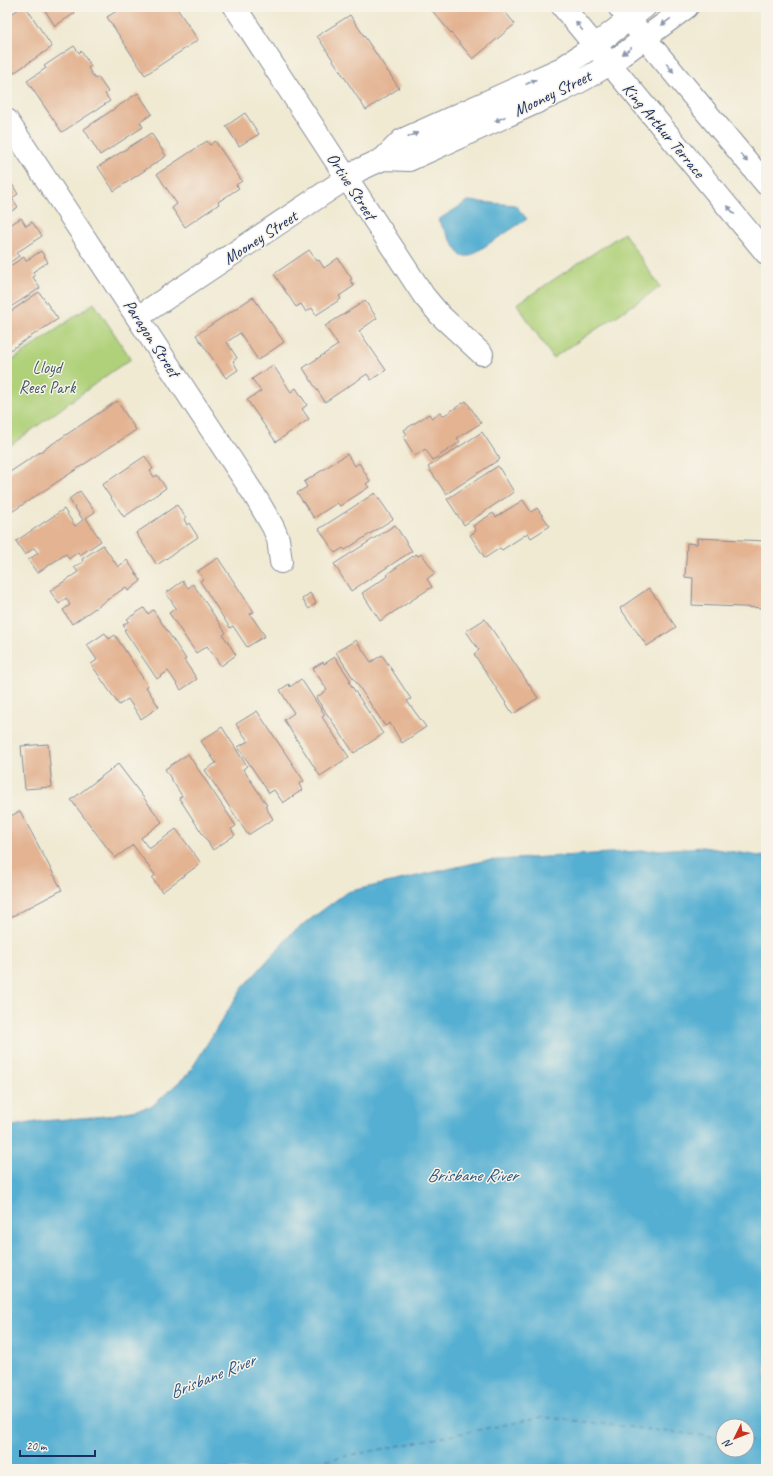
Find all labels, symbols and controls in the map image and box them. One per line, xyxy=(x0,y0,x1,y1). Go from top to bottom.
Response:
one-way arrow xyxy=(660,18,671,27)
one-way arrow xyxy=(574,21,583,32)
one-way arrow xyxy=(622,47,633,55)
one-way arrow xyxy=(665,62,674,73)
street label: Mooney Street xyxy=(510,65,597,121)
one-way arrow xyxy=(526,79,537,85)
street label: King Arthur Terrace xyxy=(618,79,710,183)
one-way arrow xyxy=(494,116,505,122)
one-way arrow xyxy=(407,132,418,138)
street label: Ortive Street xyxy=(322,149,382,226)
one-way arrow xyxy=(740,152,749,163)
street label: Mooney Street xyxy=(219,204,303,269)
one-way arrow xyxy=(726,205,735,215)
street label: Paragon Street xyxy=(119,295,186,383)
park label: Lloyd Rees Park xyxy=(19,357,77,398)
water label: Brisbane River xyxy=(427,1164,521,1186)
water label: Brisbane River xyxy=(166,1348,261,1403)
north arrow xyxy=(715,1418,755,1458)
scale bar xyxy=(20,1432,95,1458)
text: N xyxy=(719,1436,735,1452)
text: 20 m xyxy=(26,1438,48,1454)

